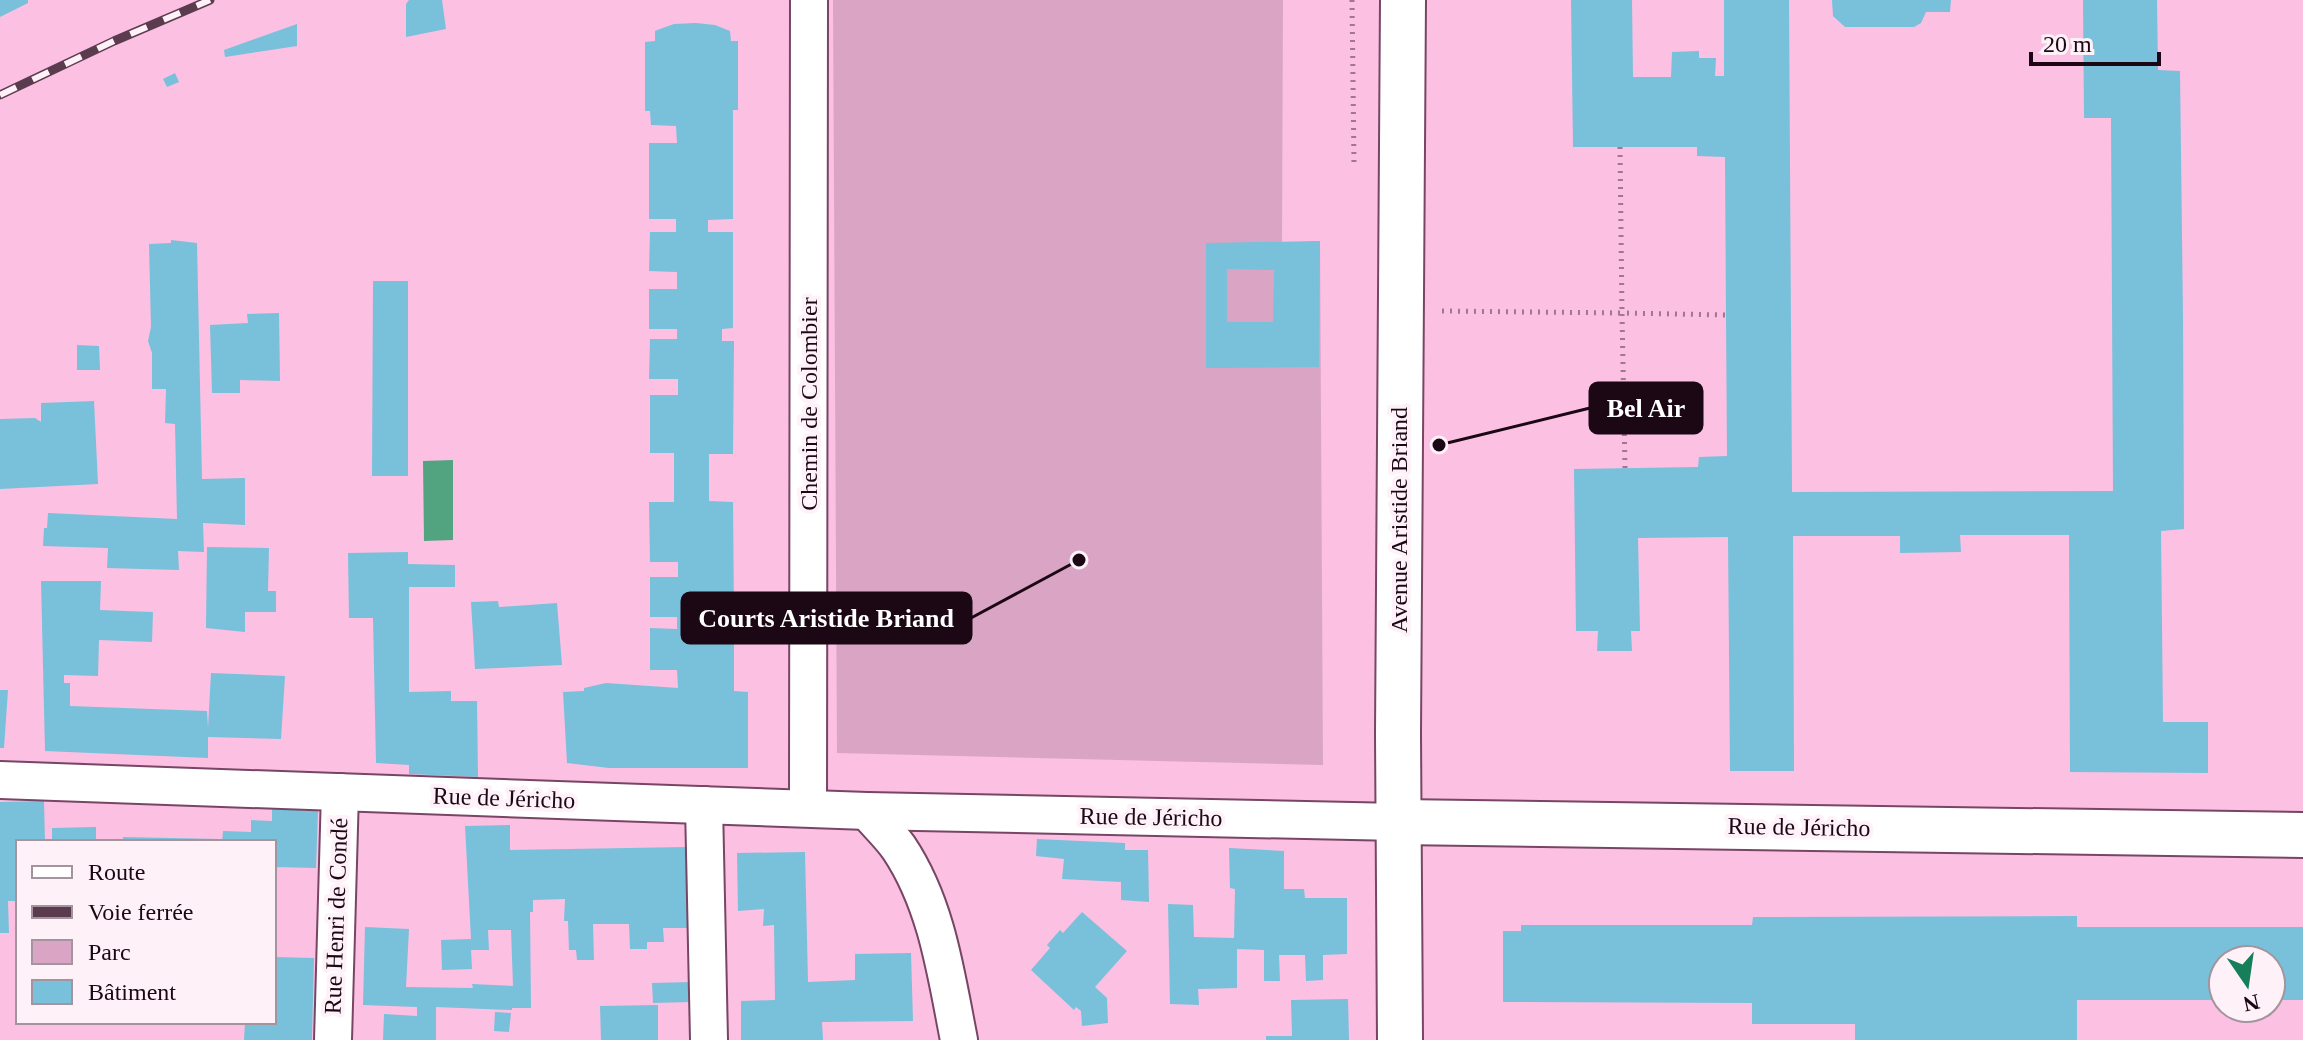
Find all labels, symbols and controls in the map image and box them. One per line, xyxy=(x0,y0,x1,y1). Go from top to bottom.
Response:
scale bar xyxy=(2031,16,2159,66)
text: 20 m xyxy=(2043,31,2092,57)
street label: Chemin de Colombier xyxy=(796,297,822,511)
callout: Bel Air xyxy=(1590,383,1702,433)
text: Bel Air xyxy=(1607,394,1685,423)
street label: Avenue Aristide Briand xyxy=(1386,407,1412,633)
callout: Courts Aristide Briand xyxy=(682,593,971,643)
text: Courts Aristide Briand xyxy=(698,604,954,633)
street label: Rue de Jéricho xyxy=(432,783,576,813)
street label: Rue de Jéricho xyxy=(1079,803,1223,831)
street label: Rue de Jéricho xyxy=(1727,813,1871,841)
street label: Rue Henri de Condé xyxy=(320,817,352,1015)
legend xyxy=(16,840,276,1024)
text: Route xyxy=(88,859,145,885)
text: Voie ferrée xyxy=(88,899,194,925)
text: Parc xyxy=(88,939,131,965)
north arrow xyxy=(2207,944,2287,1024)
text: Bâtiment xyxy=(88,979,176,1005)
text: N xyxy=(2241,989,2262,1017)

